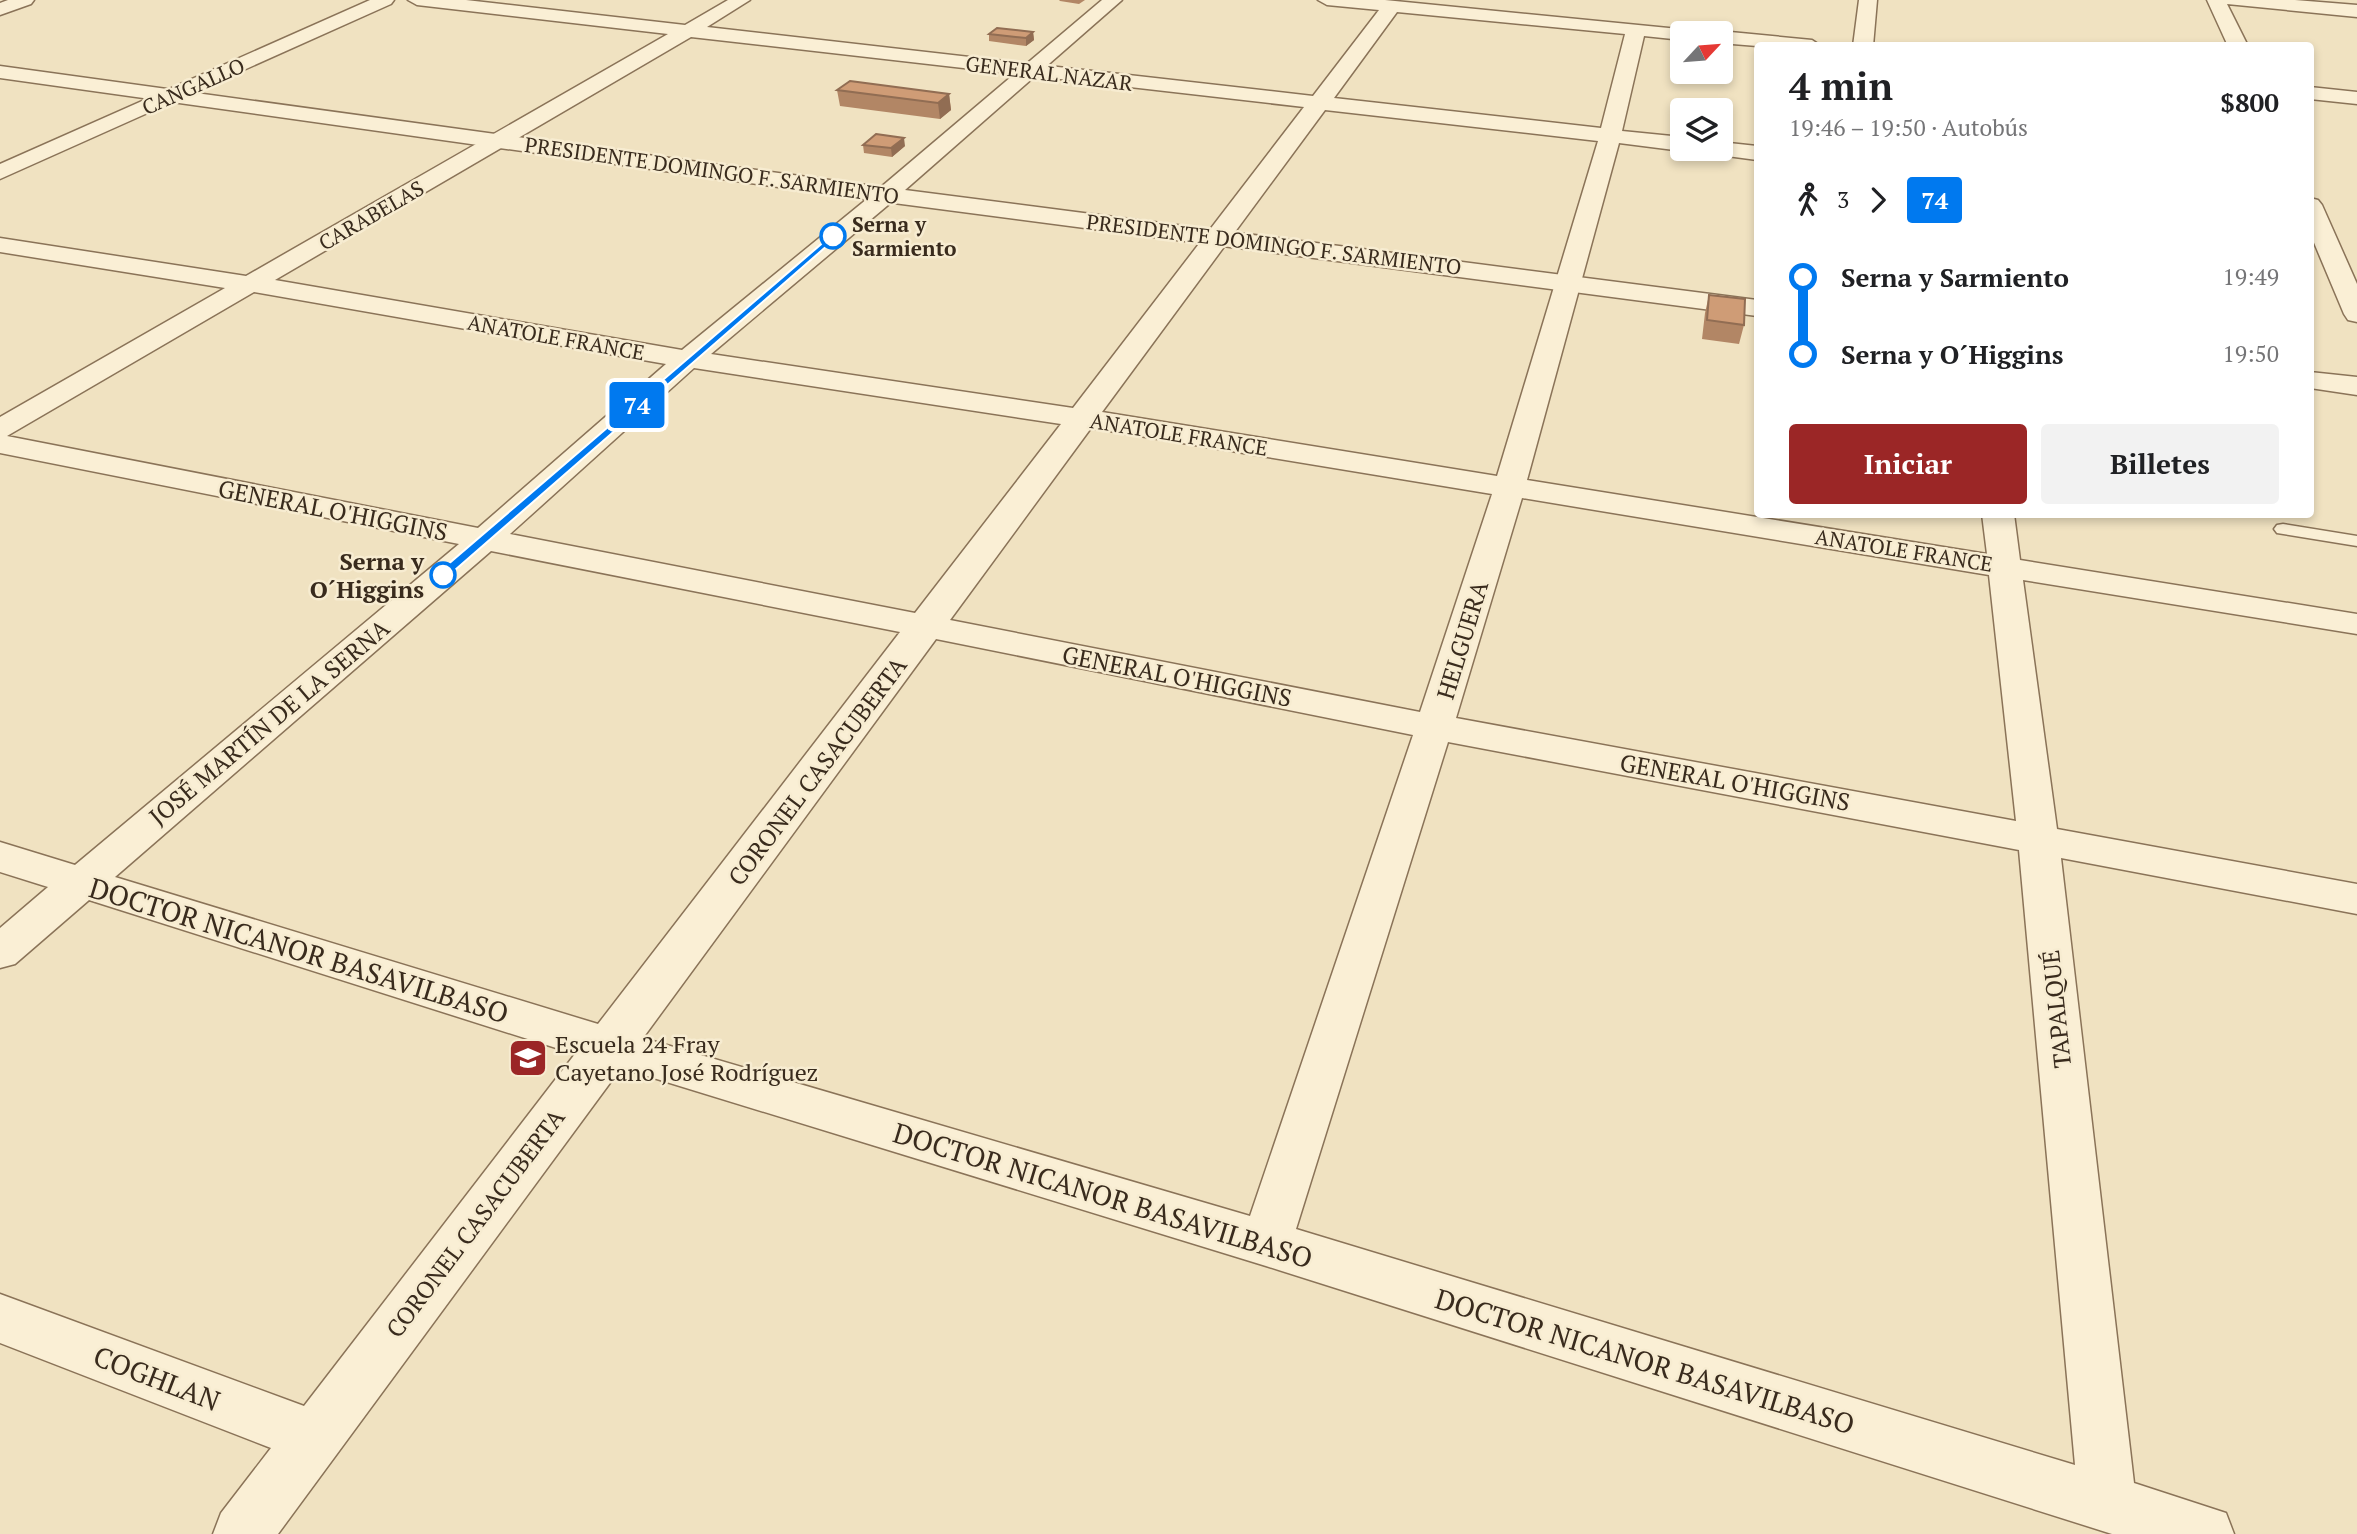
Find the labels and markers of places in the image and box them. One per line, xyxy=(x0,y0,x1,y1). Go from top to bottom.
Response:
place label: Serna y Sarmiento xyxy=(852,210,957,262)
marker: Serna y Sarmiento xyxy=(820,223,846,249)
place label: Serna y O´Higgins xyxy=(310,545,425,605)
marker: Serna y O´Higgins xyxy=(430,562,456,588)
place label: Escuela 24 Fray Cayetano José Rodríguez xyxy=(555,1028,818,1088)
school or university icon: Escuela 24 Fray Cayetano José Rodríguez xyxy=(507,1037,549,1079)

